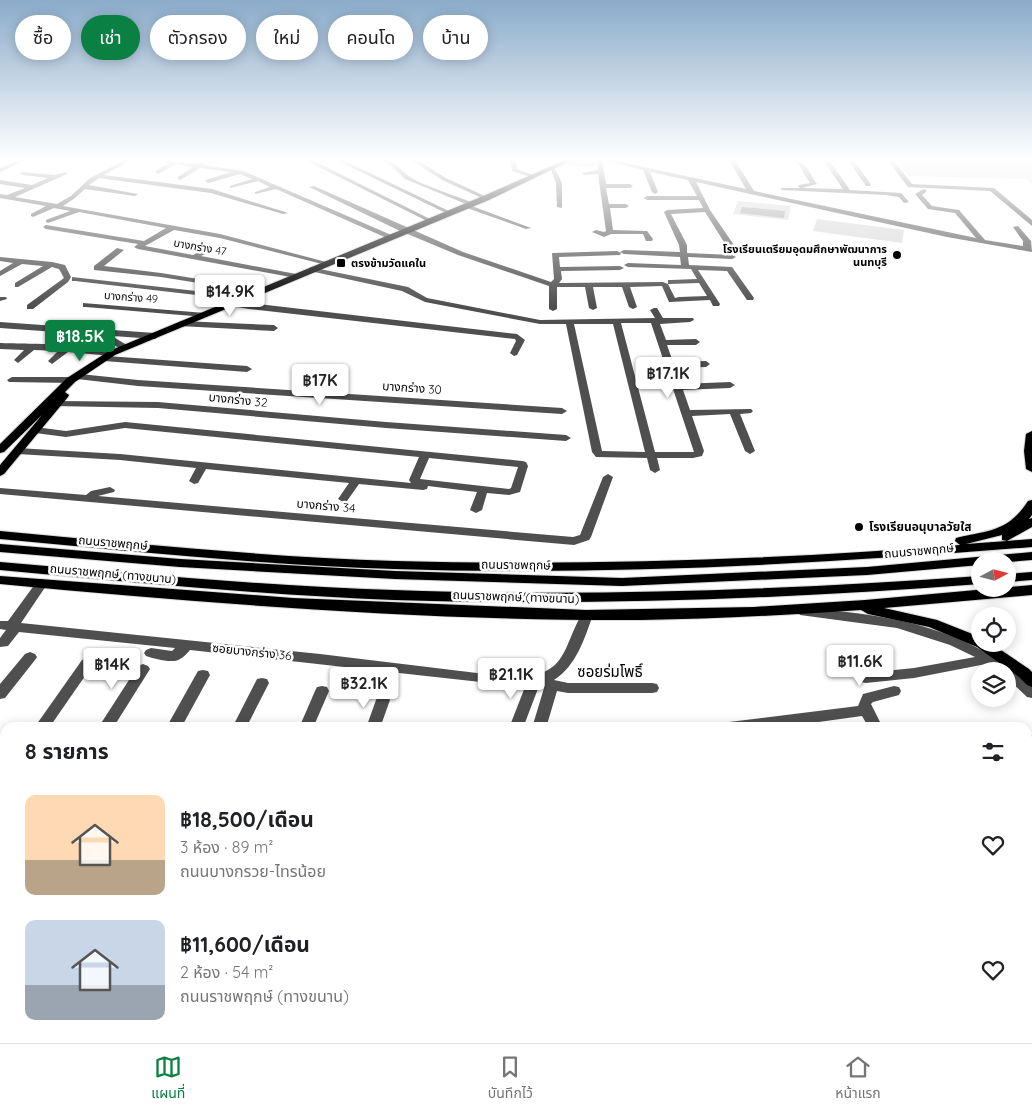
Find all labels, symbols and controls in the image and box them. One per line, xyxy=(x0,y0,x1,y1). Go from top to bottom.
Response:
chip: ซื้อ xyxy=(15,15,71,60)
chip: เช่า xyxy=(81,15,140,60)
chip: ตัวกรอง xyxy=(150,15,246,60)
chip: ใหม่ xyxy=(256,15,318,60)
chip: คอนโด xyxy=(328,15,413,60)
chip: บ้าน xyxy=(423,15,488,60)
street label: บางกร่าง 47 xyxy=(172,235,228,259)
place label: โรงเรียนเตรียมอุดมศึกษาพัฒนาการ นนทบุรี xyxy=(723,242,887,269)
marker: โรงเรียนเตรียมอุดมศึกษาพัฒนาการ นนทบุรี xyxy=(891,249,903,261)
place label: ตรงข้ามวัดแคใน xyxy=(351,256,426,270)
marker: ตรงข้ามวัดแคใน xyxy=(335,257,347,269)
pin: ฿14.9K xyxy=(189,274,271,317)
text: ฿14.9K xyxy=(206,281,254,301)
street label: บางกร่าง 49 xyxy=(104,288,158,306)
pin: ฿18.5K xyxy=(39,320,121,362)
text: ฿18.5K xyxy=(56,326,104,346)
pin: ฿17.1K xyxy=(627,356,709,399)
text: ฿17.1K xyxy=(646,363,690,383)
pin: ฿17K xyxy=(290,364,350,406)
text: ฿17K xyxy=(303,370,337,390)
street label: บางกร่าง 30 xyxy=(382,378,442,397)
street label: บางกร่าง 32 xyxy=(208,389,269,410)
street label: บางกร่าง 34 xyxy=(296,495,356,516)
place label: โรงเรียนอนุบาลวัยใส xyxy=(869,519,971,534)
marker: โรงเรียนอนุบาลวัยใส xyxy=(853,521,865,533)
street label: ถนนราชพฤกษ์ xyxy=(78,532,149,553)
street label: ถนนราชพฤกษ์ xyxy=(884,540,955,561)
north arrow xyxy=(971,552,1016,598)
map controls xyxy=(971,552,1016,707)
street label: ถนนราชพฤกษ์ xyxy=(481,556,551,573)
street label: ถนนราชพฤกษ์ (ทางขนาน) xyxy=(49,561,177,586)
street label: ถนนราชพฤกษ์ (ทางขนาน) xyxy=(452,587,580,606)
button: locate xyxy=(971,607,1016,652)
street label: ซอยบางกร่าง 36 xyxy=(212,640,293,663)
pin: ฿11.6K xyxy=(819,644,901,687)
pin: ฿14K xyxy=(82,648,142,690)
text: ฿11.6K xyxy=(837,651,883,671)
text: ฿14K xyxy=(94,654,130,674)
pin: ฿21.1K xyxy=(470,658,552,700)
street label: ซอยร่มโพธิ์ xyxy=(577,662,643,681)
button: layers xyxy=(971,662,1016,707)
text: ฿21.1K xyxy=(489,664,533,684)
pin: ฿32.1K xyxy=(323,666,405,709)
text: ฿32.1K xyxy=(341,673,387,693)
text: 8 รายการ xyxy=(25,738,109,764)
icon: filters xyxy=(979,738,1007,766)
text: ฿18,500/เดือน xyxy=(180,806,314,832)
icon: home xyxy=(65,815,125,875)
icon: heart xyxy=(979,831,1007,859)
text: 3 ห้อง · 89 m² xyxy=(180,837,273,857)
text: ถนนบางกรวย-ไทรน้อย xyxy=(180,861,326,881)
text: ฿11,600/เดือน xyxy=(180,931,310,957)
icon: home xyxy=(65,940,125,1000)
icon: heart xyxy=(979,956,1007,984)
text: 2 ห้อง · 54 m² xyxy=(180,962,273,982)
text: ถนนราชพฤกษ์ (ทางขนาน) xyxy=(180,986,349,1006)
tab: แผนที่ xyxy=(151,1053,185,1104)
tab: บันทึกไว้ xyxy=(488,1053,533,1104)
tab: หน้าแรก xyxy=(835,1053,881,1104)

